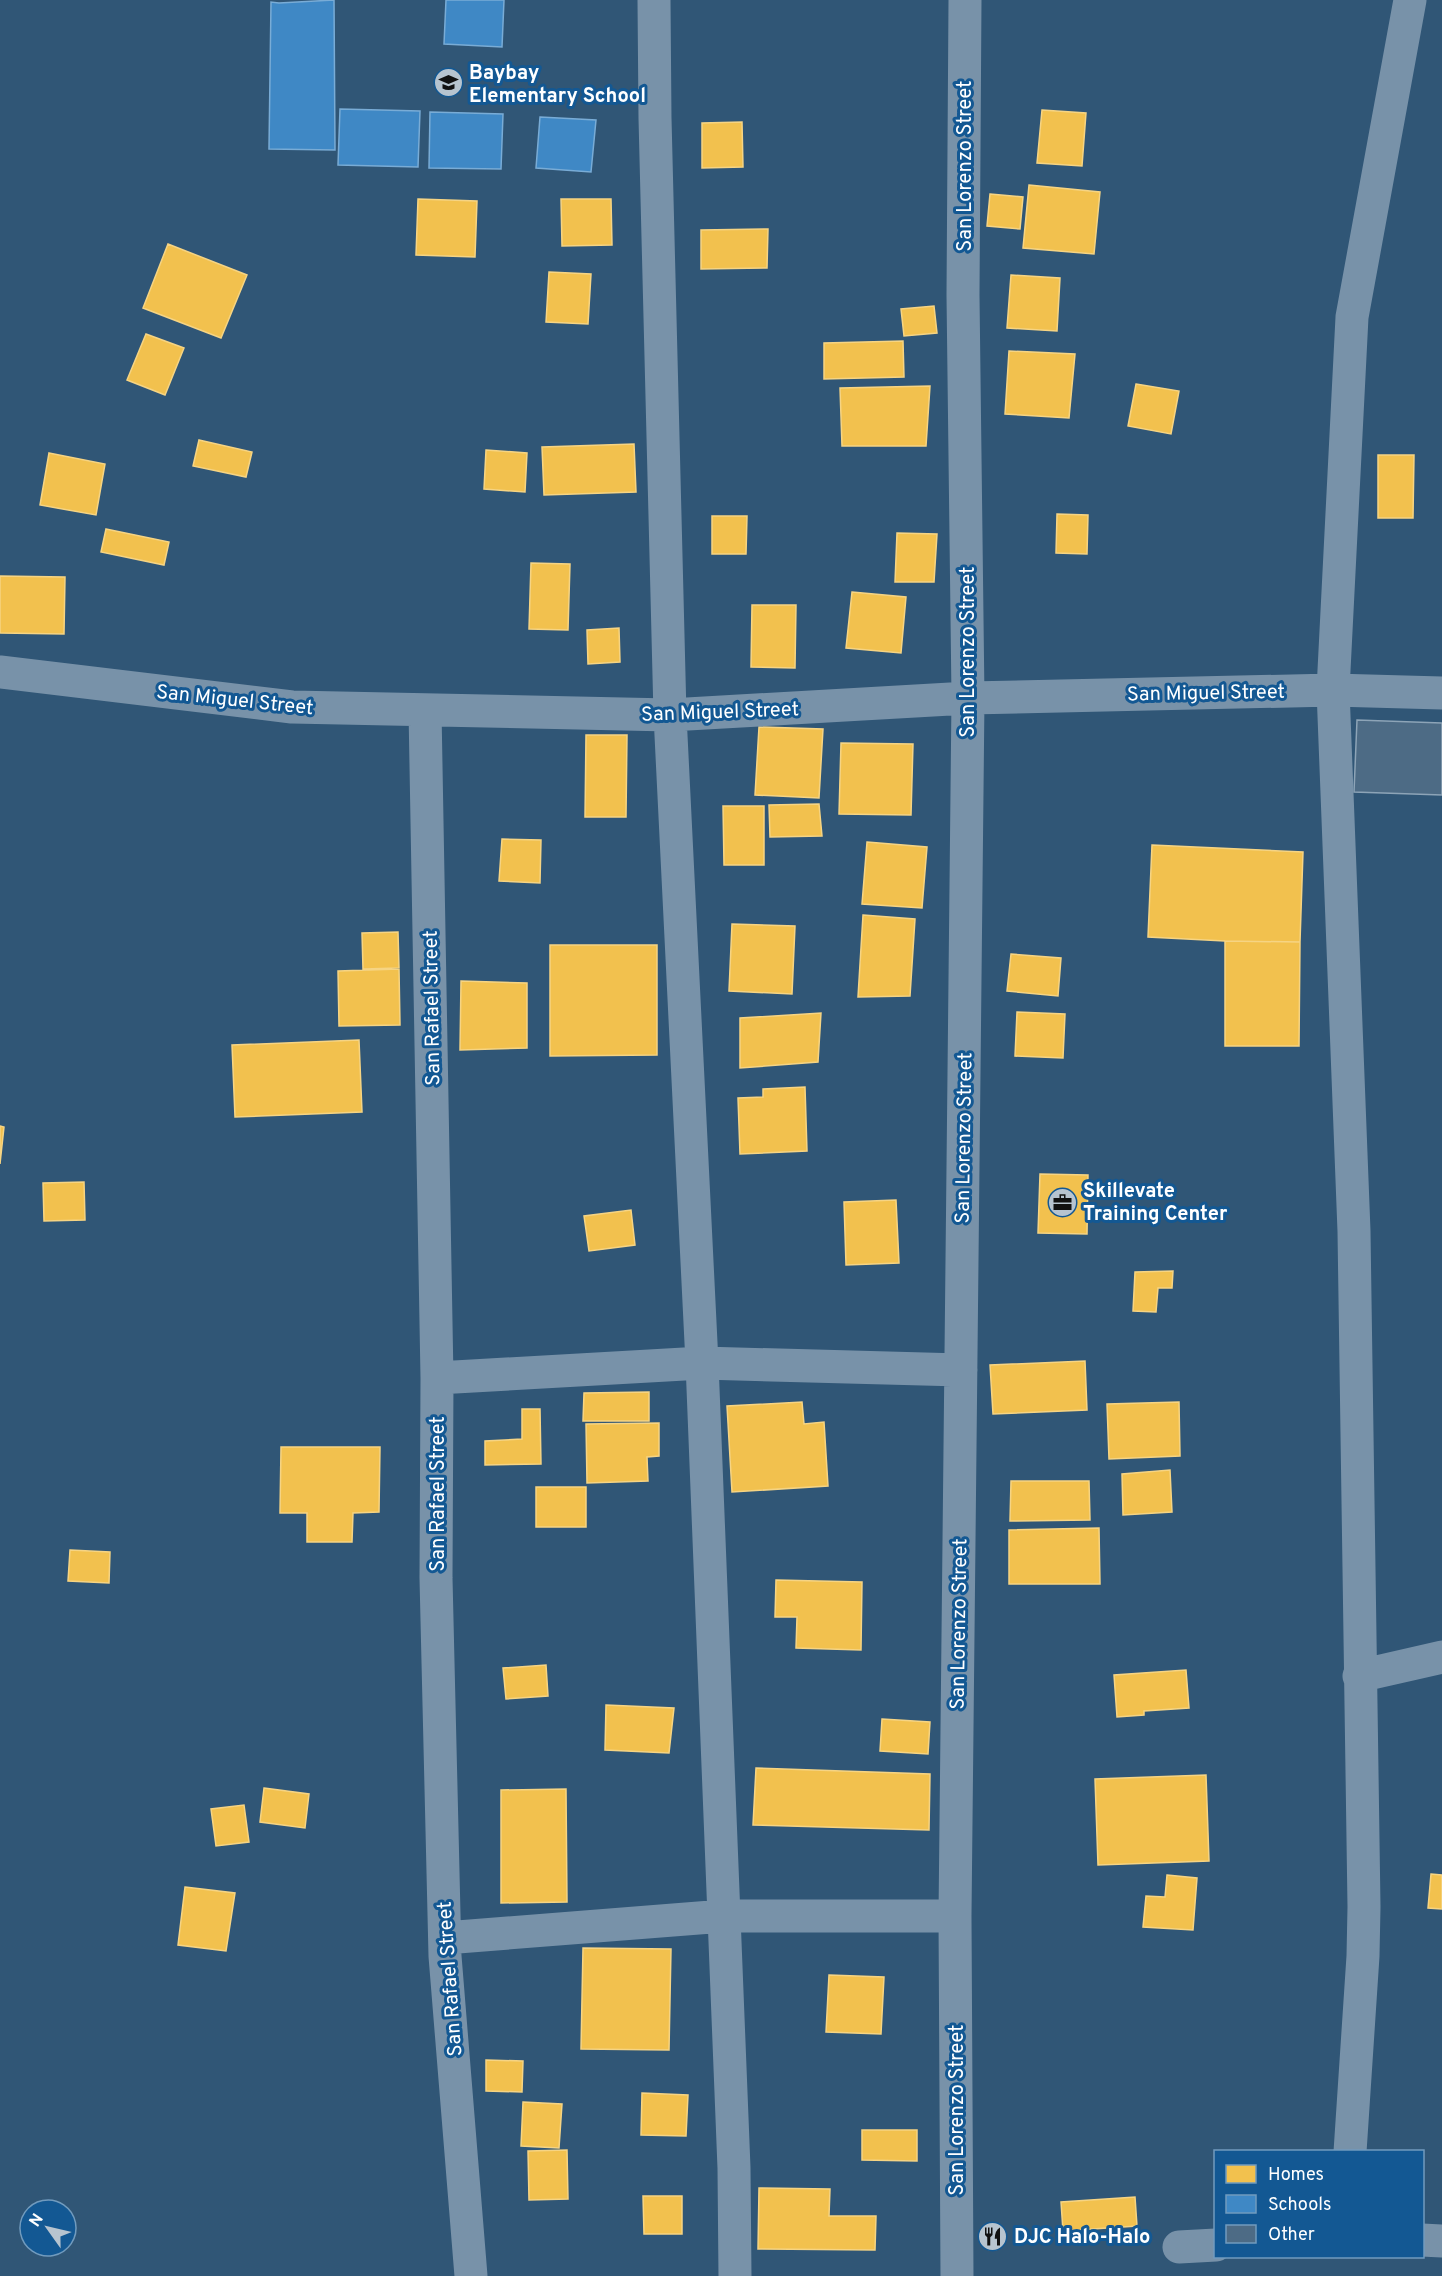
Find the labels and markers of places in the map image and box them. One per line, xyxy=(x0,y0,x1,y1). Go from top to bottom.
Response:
place label: Baybay Elementary School xyxy=(469,61,646,110)
school or university icon: Baybay Elementary School xyxy=(432,67,464,99)
place label: Skillevate Training Center xyxy=(1083,1179,1228,1228)
office icon: Skillevate Training Center xyxy=(1046,1186,1078,1218)
restaurant icon: DJC Halo-Halo xyxy=(977,2220,1009,2252)
place label: DJC Halo-Halo xyxy=(1014,2225,1150,2251)

